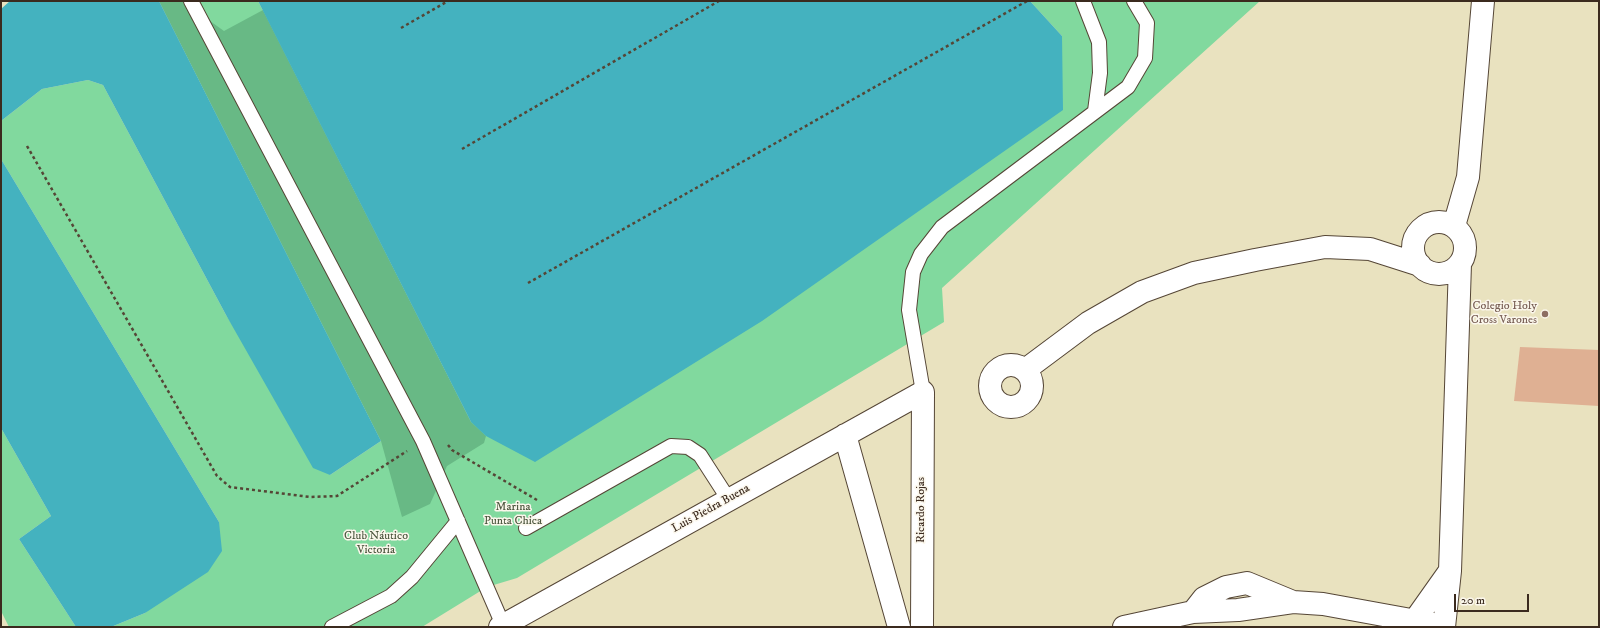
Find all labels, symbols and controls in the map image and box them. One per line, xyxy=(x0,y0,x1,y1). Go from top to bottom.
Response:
place label: Colegio Holy Cross Varones xyxy=(1471,300,1537,328)
marker: Colegio Holy Cross Varones xyxy=(1540,309,1550,319)
street label: Ricardo Rojas xyxy=(915,477,929,543)
street label: Luis Piedra Buena xyxy=(669,482,753,536)
park label: Marina Punta Chica xyxy=(484,501,542,529)
park label: Club Náutico Victoria xyxy=(344,530,408,558)
scale bar xyxy=(1456,586,1531,612)
text: 20 m xyxy=(1461,593,1485,608)

